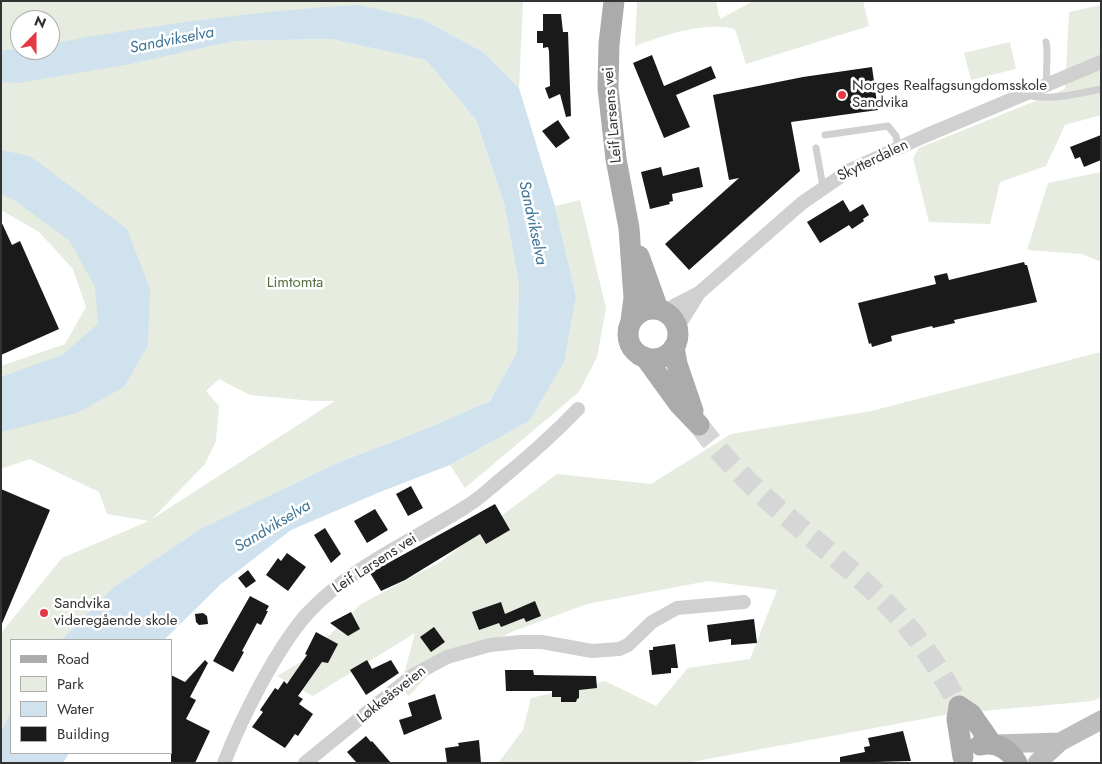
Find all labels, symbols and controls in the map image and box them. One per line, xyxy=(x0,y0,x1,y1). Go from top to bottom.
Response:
north arrow xyxy=(10,10,60,60)
text: N xyxy=(31,11,49,33)
water label: Sandvikselva xyxy=(128,23,216,59)
street label: Leif Larsens vei xyxy=(600,66,626,164)
place label: Norges Realfagsungdomsskole Sandvika xyxy=(852,77,1047,112)
marker: Norges Realfagsungdomsskole Sandvika xyxy=(836,89,848,101)
street label: Skytterdalen xyxy=(835,136,911,186)
water label: Sandvikselva xyxy=(514,179,550,267)
park label: Limtomta xyxy=(267,274,323,292)
water label: Sandvikselva xyxy=(231,497,315,557)
street label: Leif Larsens vei xyxy=(330,530,420,598)
place label: Sandvika videregående skole xyxy=(54,595,177,630)
marker: Sandvika videregående skole xyxy=(38,607,50,619)
legend xyxy=(10,639,172,754)
text: Road xyxy=(57,648,89,670)
street label: Løkkeåsveien xyxy=(354,663,430,727)
text: Park xyxy=(57,673,84,695)
text: Water xyxy=(57,698,94,720)
text: Building xyxy=(57,723,109,745)

